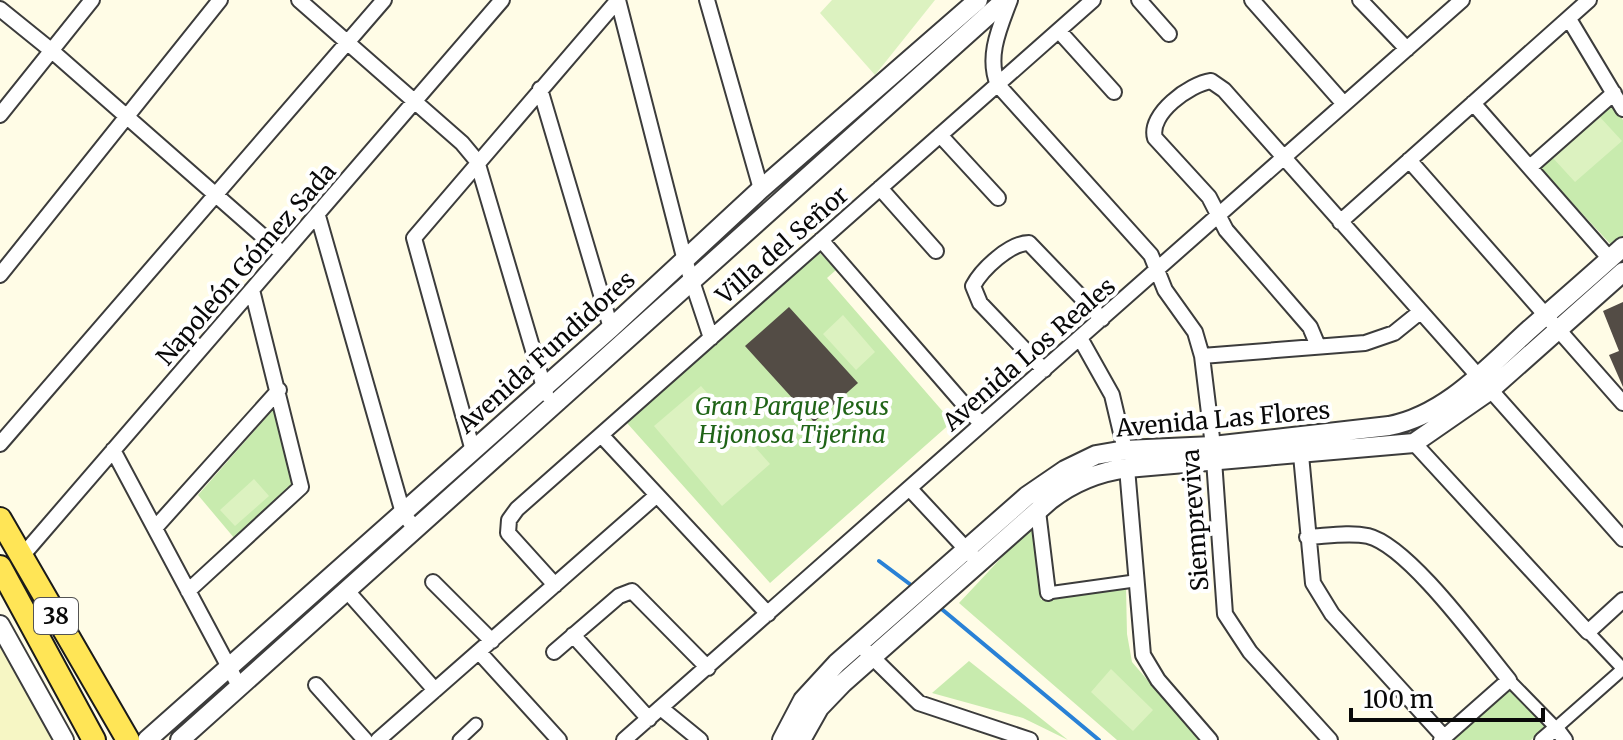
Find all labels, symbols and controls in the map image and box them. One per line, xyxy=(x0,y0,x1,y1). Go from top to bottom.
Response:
street label: Napoleón Gómez Sada xyxy=(150,156,343,372)
street label: Villa del Señor xyxy=(709,179,855,311)
street label: Avenida Fundidores xyxy=(450,264,641,441)
street label: Avenida Los Reales xyxy=(936,271,1122,438)
park label: Gran Parque Jesus Hijonosa Tijerina xyxy=(695,391,889,450)
street label: Avenida Las Flores xyxy=(1114,394,1331,444)
street label: Siempreviva xyxy=(1175,448,1215,592)
road number: 38 xyxy=(34,598,78,634)
scale bar xyxy=(1351,672,1543,722)
text: 100 m xyxy=(1363,684,1434,715)

